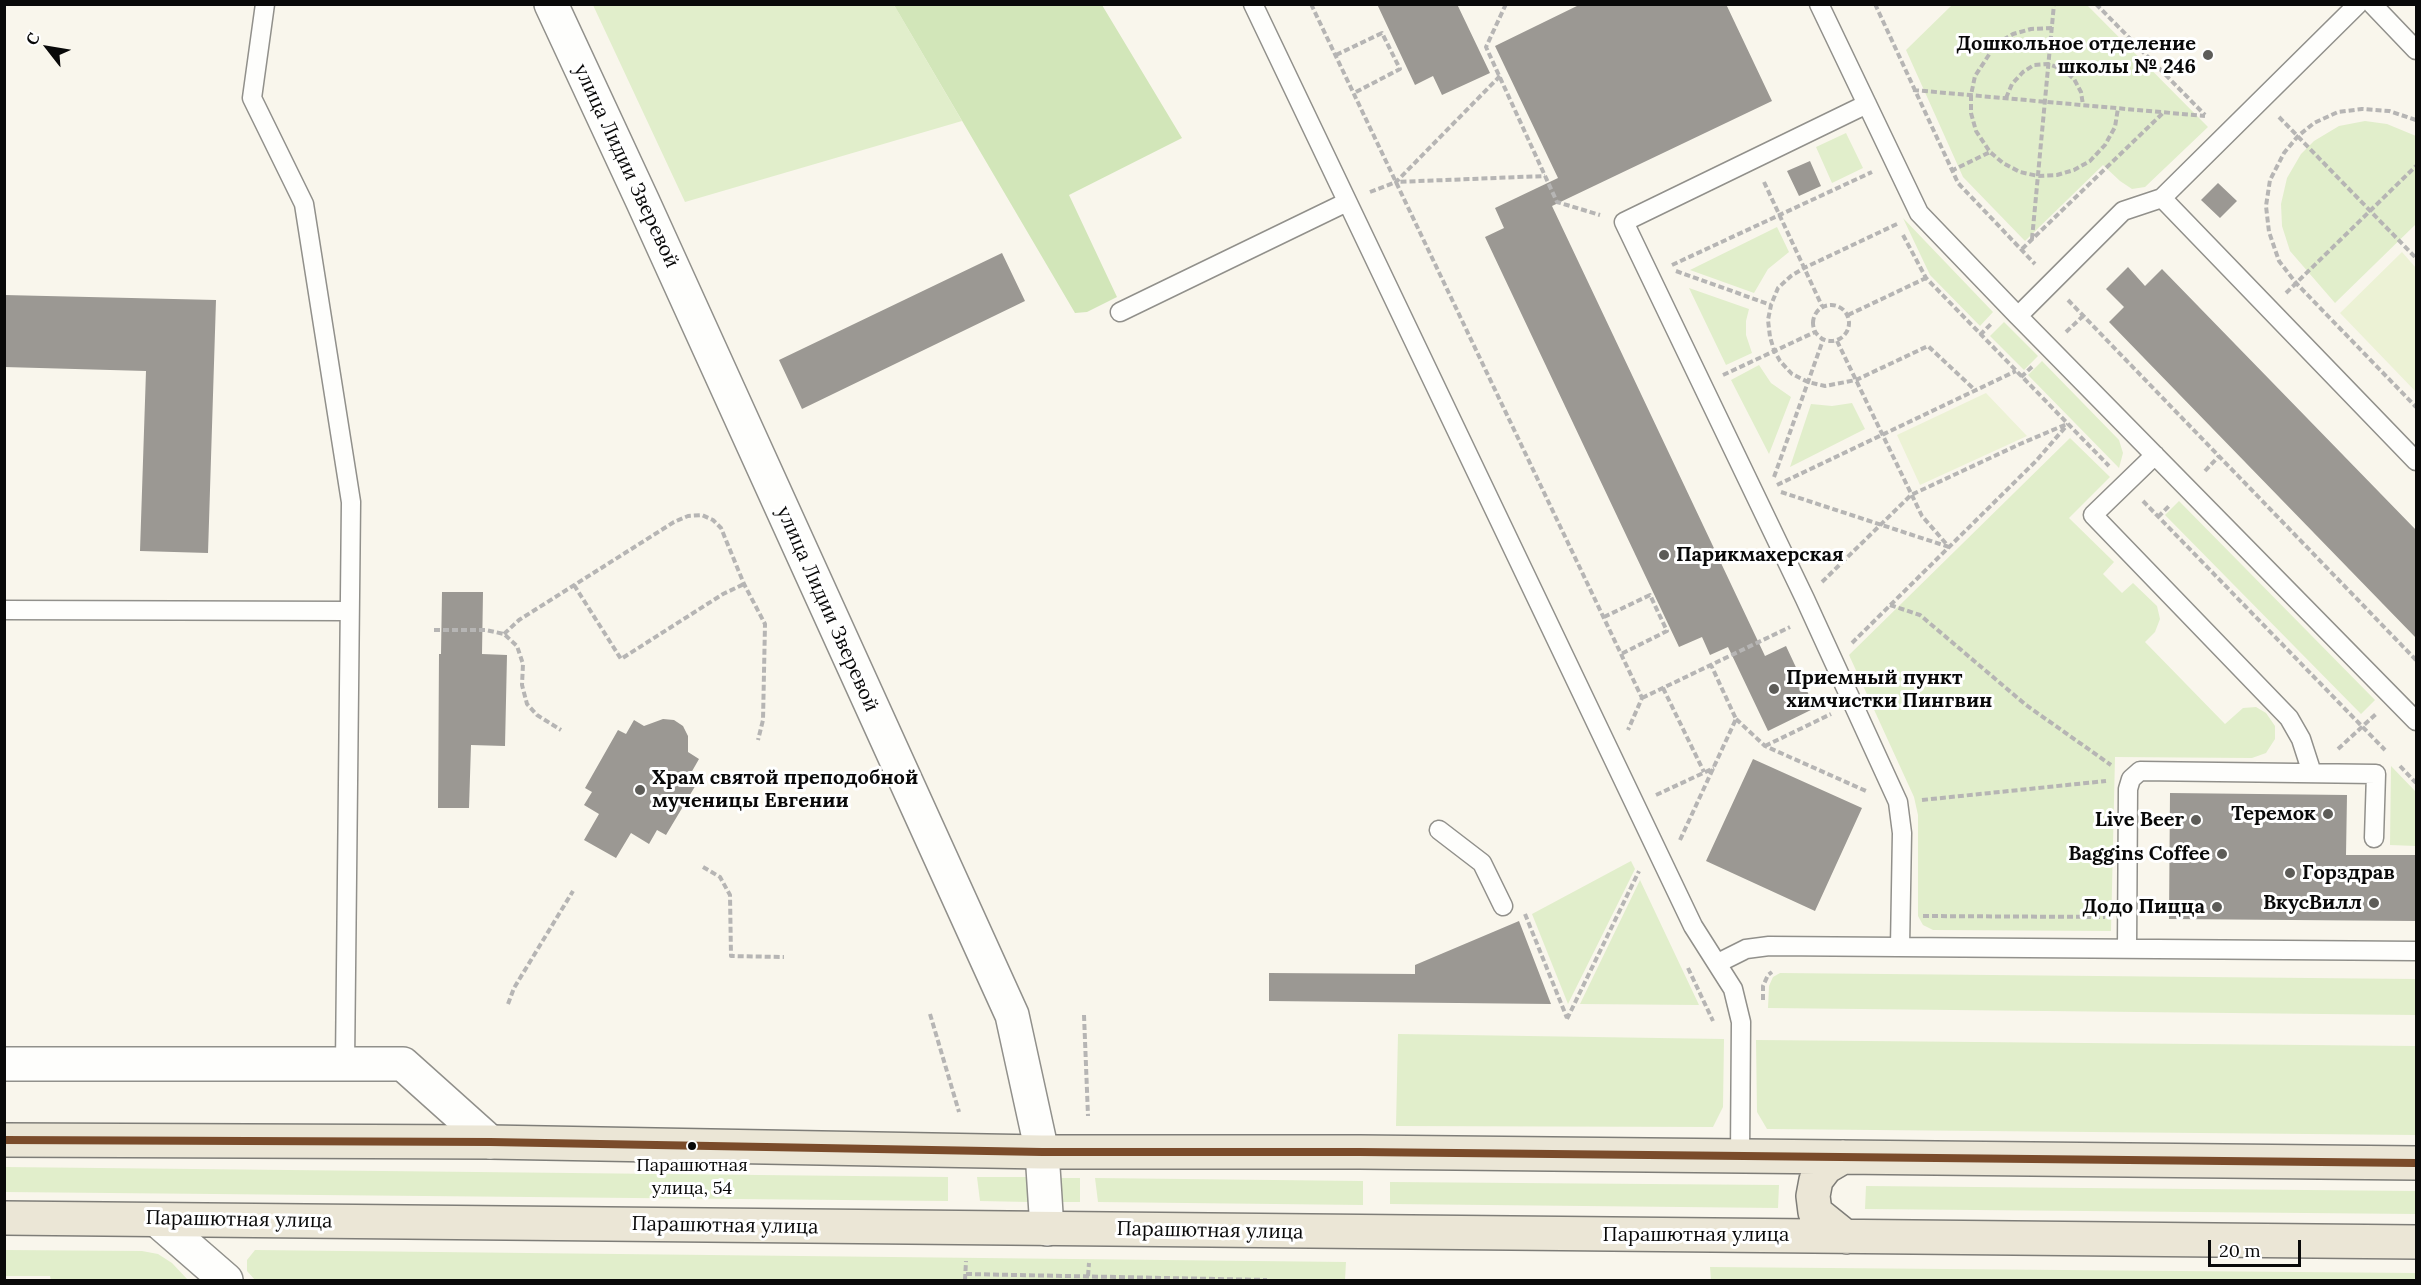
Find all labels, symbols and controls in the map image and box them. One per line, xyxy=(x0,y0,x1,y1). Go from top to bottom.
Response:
north arrow xyxy=(18,18,78,78)
text: С xyxy=(21,29,44,49)
place label: Дошкольное отделение школы № 246 xyxy=(1956,32,2196,79)
marker: Дошкольное отделение школы № 246 xyxy=(2201,48,2215,62)
street label: улица Лидии Зверевой xyxy=(568,60,684,272)
street label: улица Лидии Зверевой xyxy=(771,503,883,715)
place label: Парикмахерская xyxy=(1676,543,1844,567)
marker: Парикмахерская xyxy=(1657,548,1671,562)
place label: Приемный пункт химчистки Пингвин xyxy=(1786,666,1992,713)
marker: Приемный пункт химчистки Пингвин xyxy=(1767,682,1781,696)
place label: Храм святой преподобной мученицы Евгении xyxy=(652,766,918,813)
marker: Храм святой преподобной мученицы Евгении xyxy=(633,783,647,797)
place label: Теремок xyxy=(2231,802,2316,826)
marker: Теремок xyxy=(2321,807,2335,821)
place label: Live Beer xyxy=(2095,808,2184,832)
marker: Live Beer xyxy=(2189,813,2203,827)
place label: Baggins Coffee xyxy=(2068,842,2210,866)
marker: Baggins Coffee xyxy=(2215,847,2229,861)
place label: Горздрав xyxy=(2302,861,2395,885)
marker: Горздрав xyxy=(2283,866,2297,880)
place label: ВкусВилл xyxy=(2263,891,2362,915)
place label: Додо Пицца xyxy=(2082,895,2205,919)
marker: ВкусВилл xyxy=(2367,896,2381,910)
marker: Додо Пицца xyxy=(2210,900,2224,914)
marker: Парашютная улица, 54 xyxy=(686,1140,698,1152)
place label: Парашютная улица, 54 xyxy=(636,1155,748,1198)
street label: Парашютная улица xyxy=(145,1206,333,1234)
street label: Парашютная улица xyxy=(631,1212,819,1240)
street label: Парашютная улица xyxy=(1116,1217,1304,1245)
street label: Парашютная улица xyxy=(1603,1223,1789,1247)
scale bar xyxy=(2211,1228,2304,1266)
text: 20 m xyxy=(2219,1239,2261,1262)

